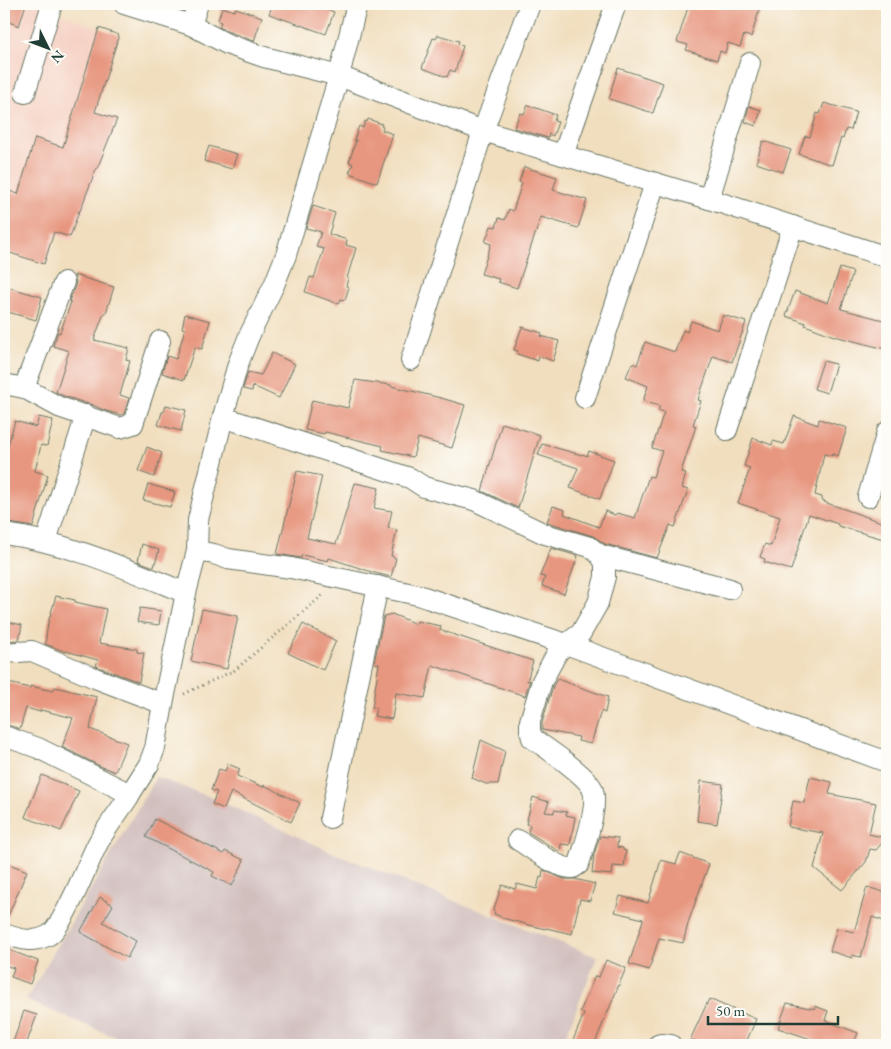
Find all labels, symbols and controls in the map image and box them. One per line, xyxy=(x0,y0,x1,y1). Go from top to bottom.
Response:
north arrow xyxy=(22,22,72,72)
text: N xyxy=(47,46,68,67)
scale bar xyxy=(708,994,838,1026)
text: 50 m xyxy=(716,1001,745,1020)

